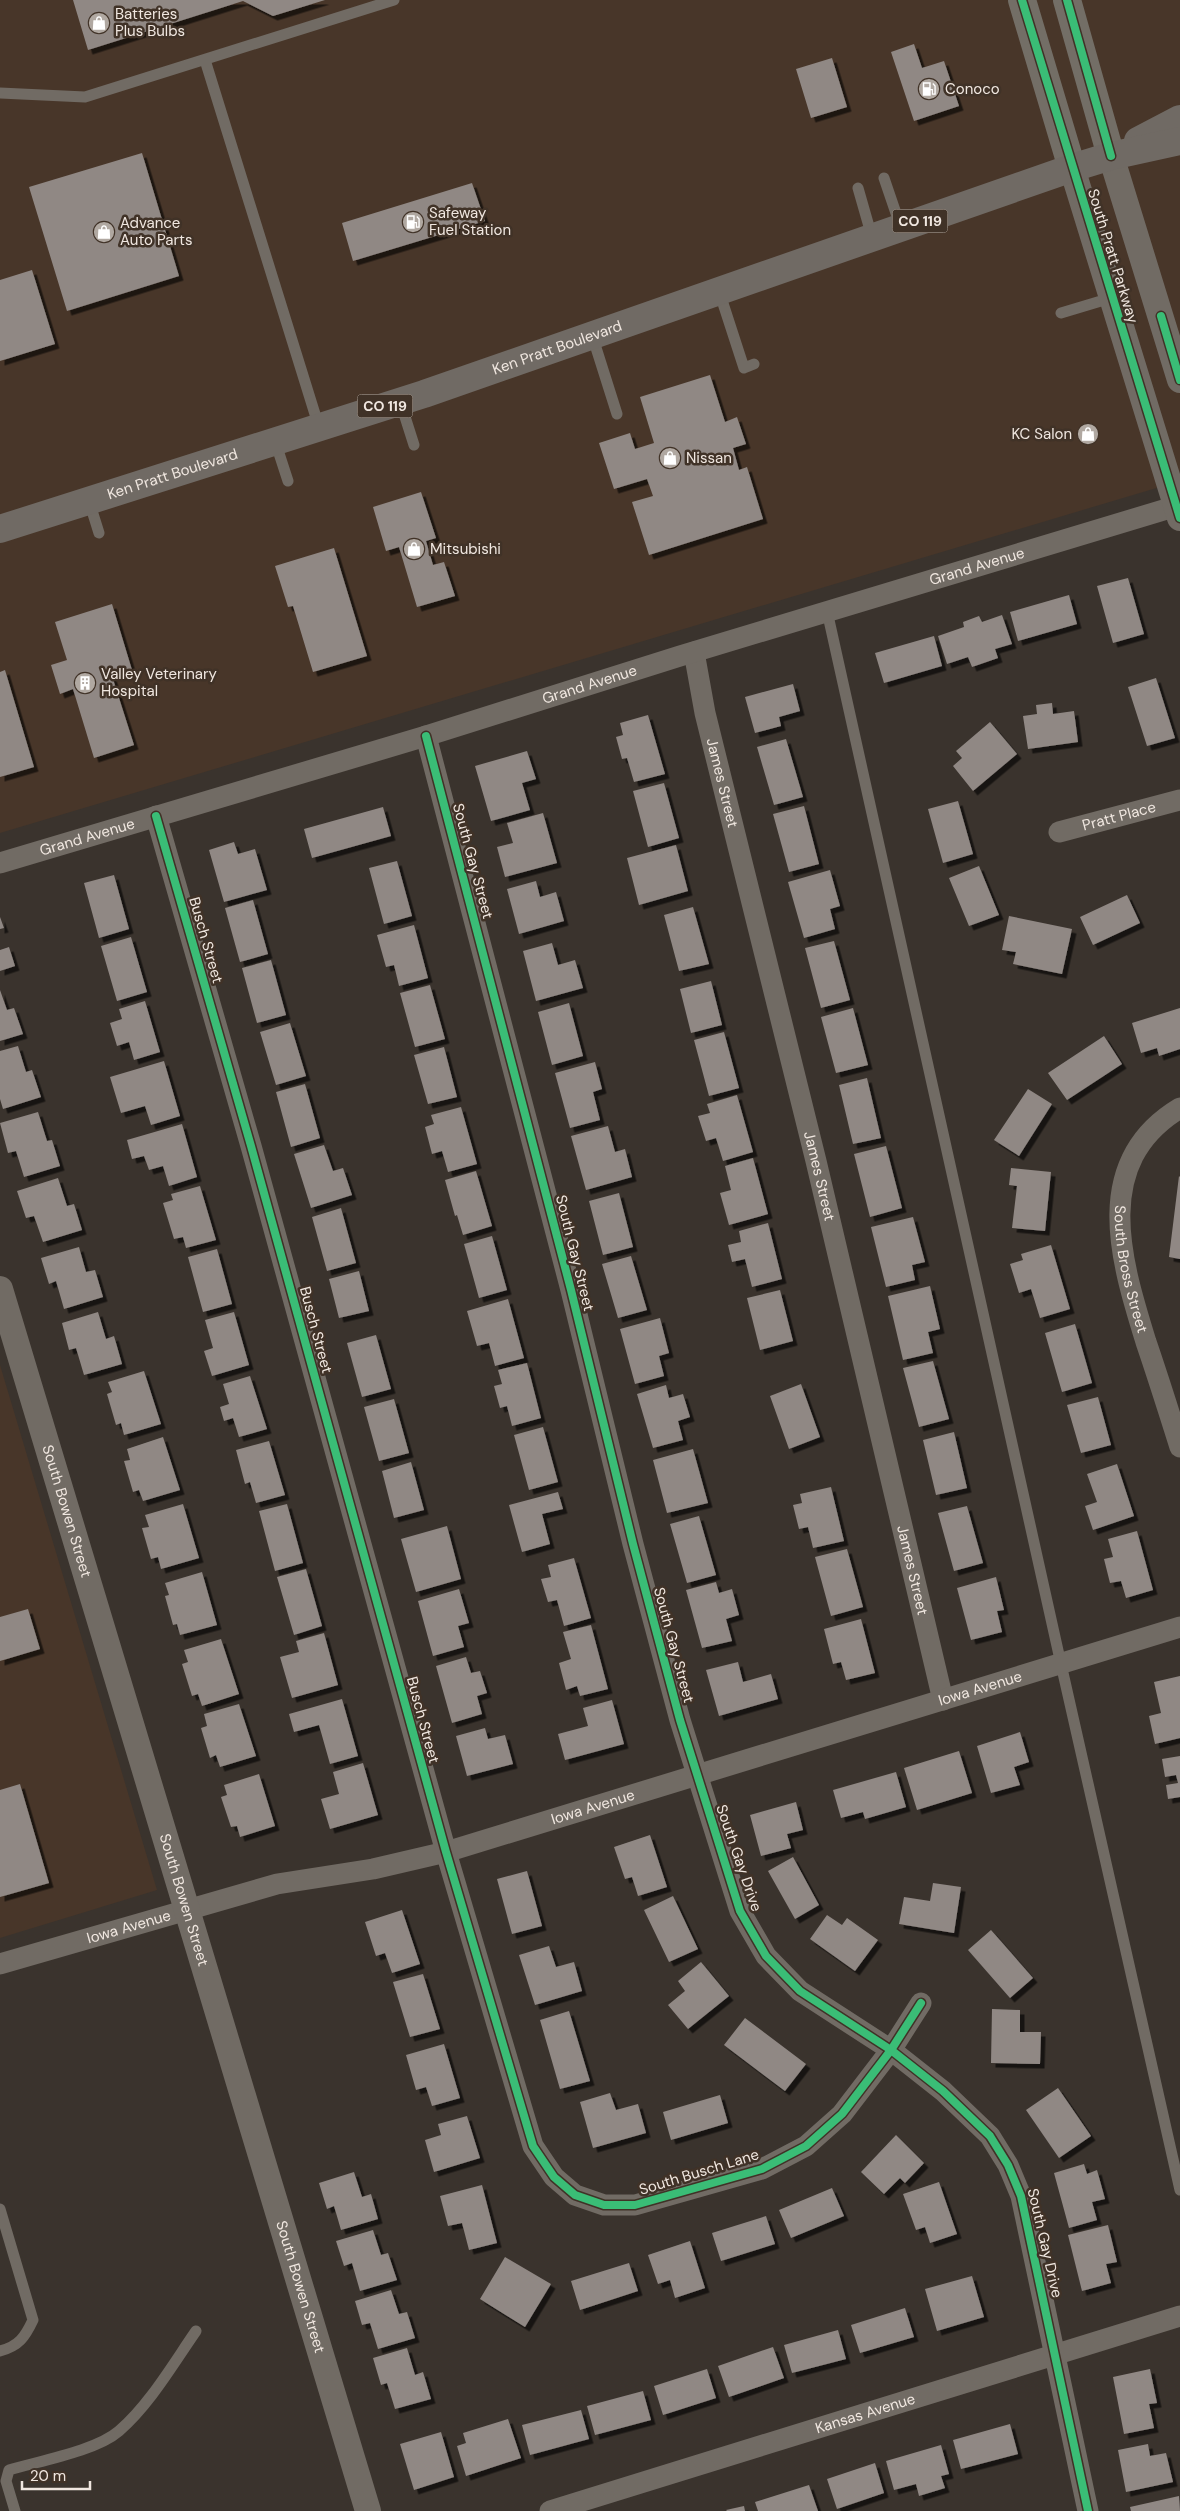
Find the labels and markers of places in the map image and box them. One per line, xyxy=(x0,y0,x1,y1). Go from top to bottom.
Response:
place label: Batteries Plus Bulbs xyxy=(115,4,185,41)
shop icon: Batteries Plus Bulbs xyxy=(87,11,111,35)
fuel station icon: Conoco xyxy=(917,77,941,101)
place label: Conoco xyxy=(945,79,1000,99)
place label: Safeway Fuel Station xyxy=(429,203,511,240)
fuel station icon: Safeway Fuel Station xyxy=(401,210,425,234)
place label: Advance Auto Parts xyxy=(120,213,192,250)
shop icon: Advance Auto Parts xyxy=(92,220,116,244)
shop icon: KC Salon xyxy=(1076,422,1100,446)
place label: KC Salon xyxy=(1011,424,1072,444)
shop icon: Nissan xyxy=(658,446,682,470)
place label: Nissan xyxy=(686,448,732,468)
shop icon: Mitsubishi xyxy=(402,537,426,561)
place label: Mitsubishi xyxy=(430,539,501,559)
place label: Valley Veterinary Hospital xyxy=(101,664,218,701)
building icon: Valley Veterinary Hospital xyxy=(73,671,97,695)

